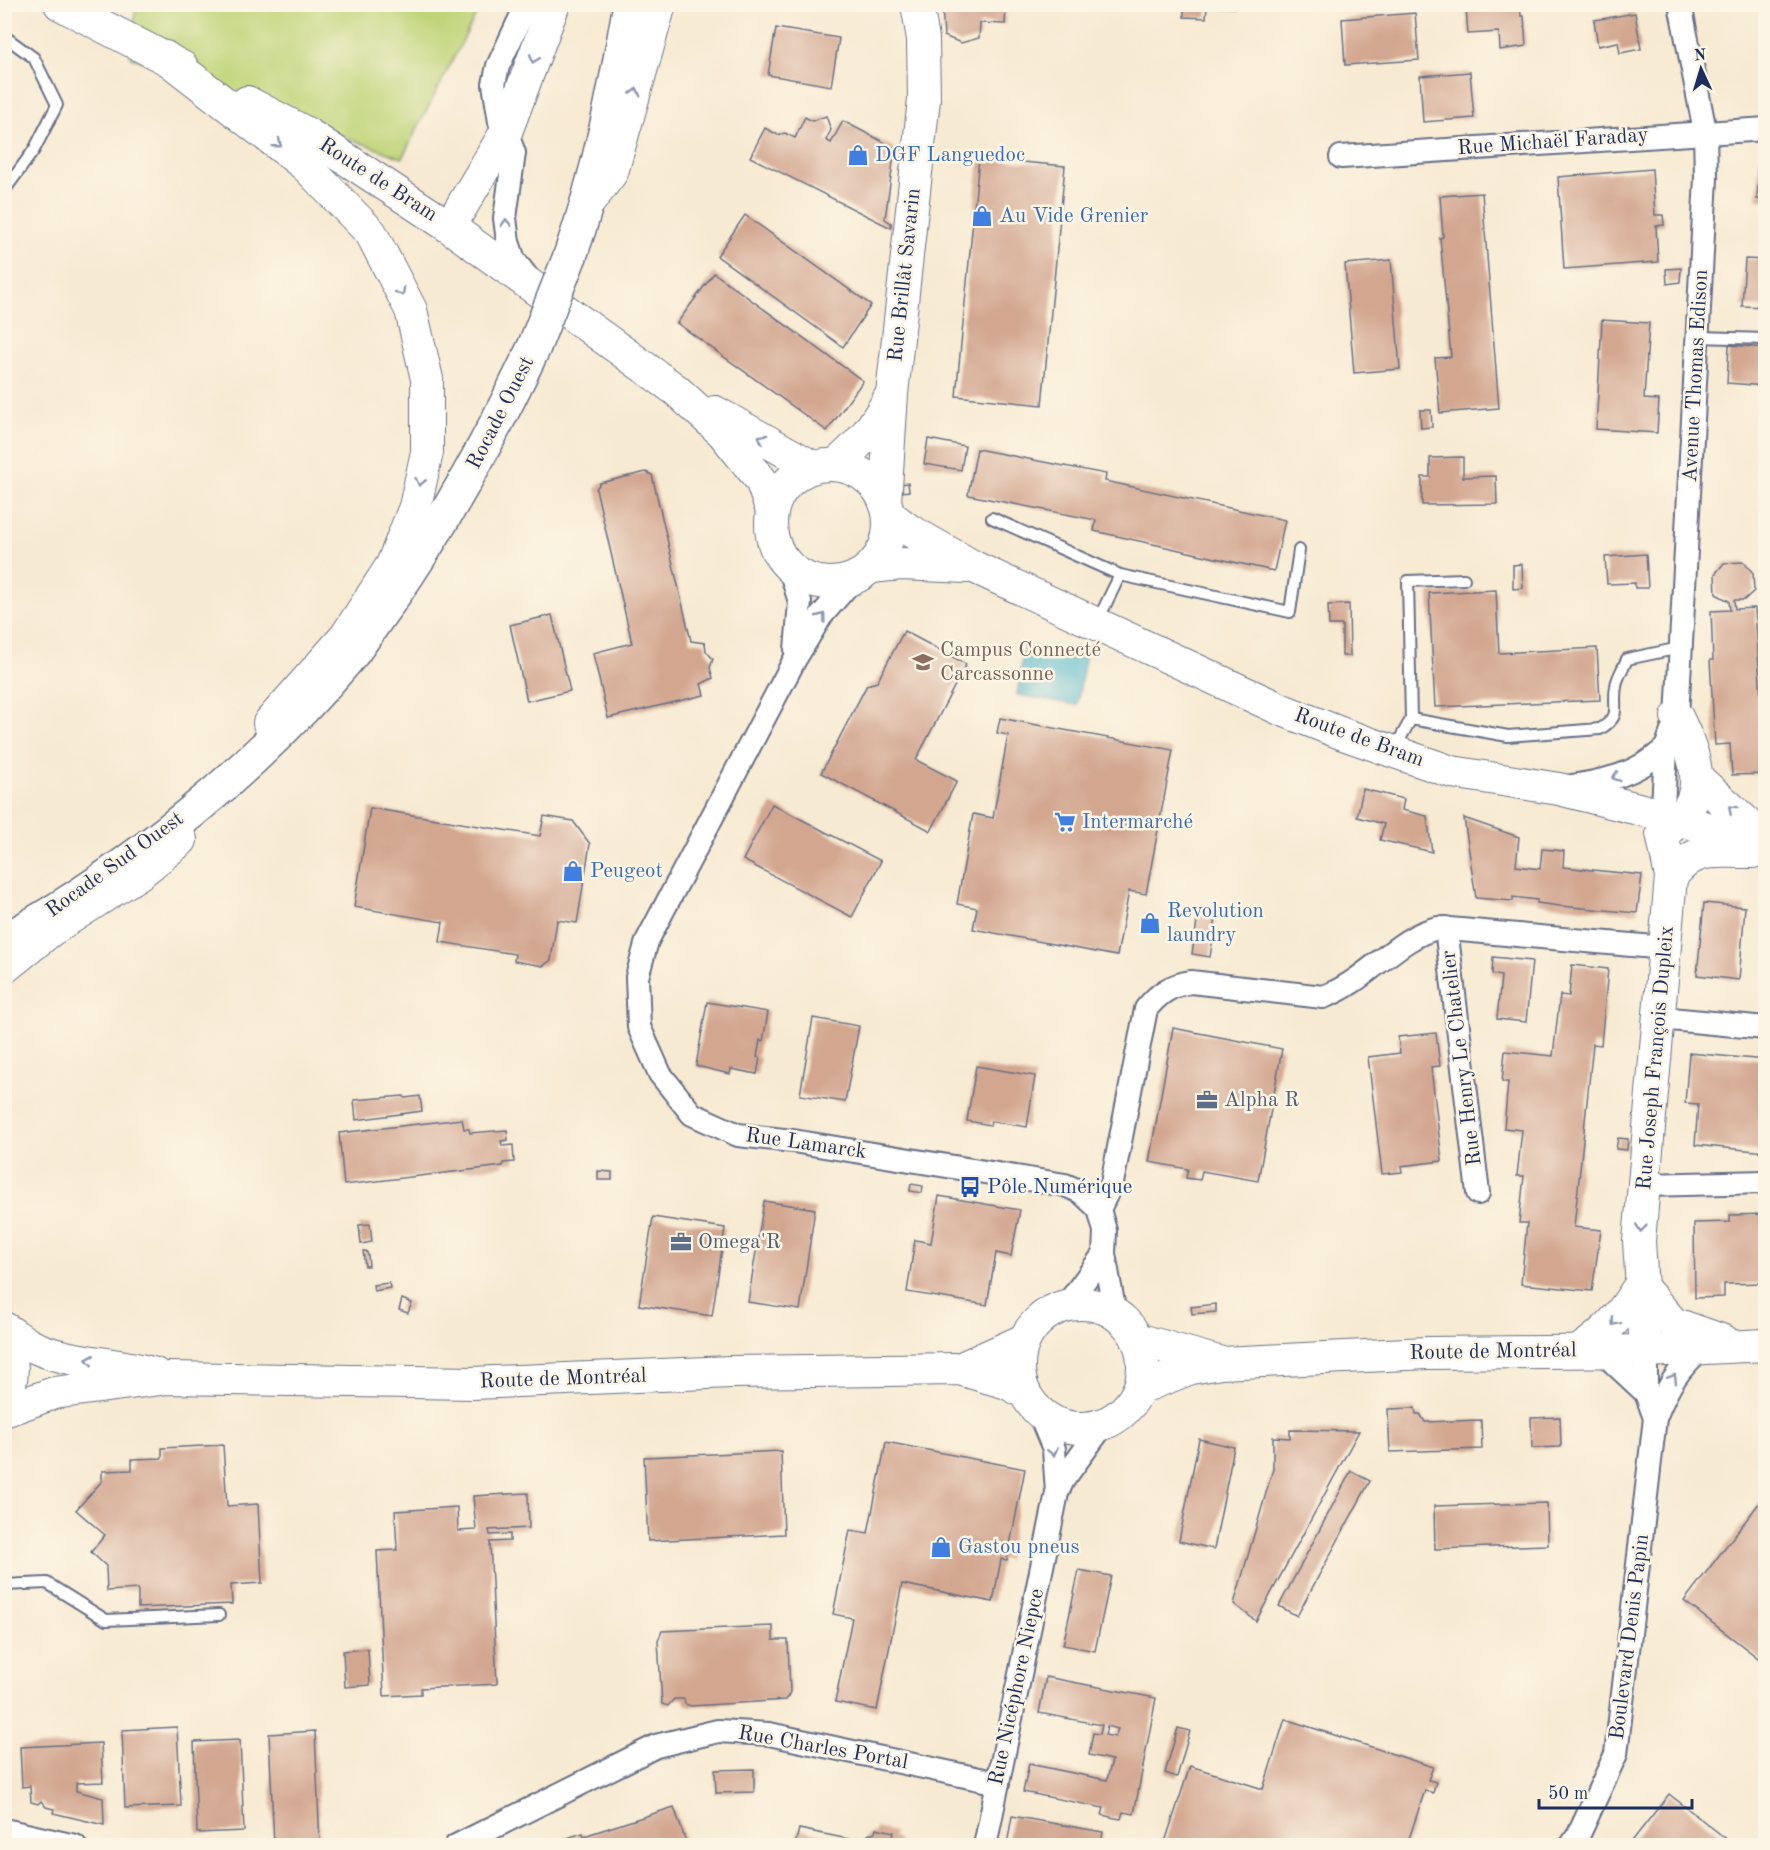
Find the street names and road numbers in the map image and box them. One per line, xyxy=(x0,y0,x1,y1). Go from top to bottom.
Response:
street label: Rue Michaël Faraday xyxy=(1457,125,1649,159)
street label: Route de Bram xyxy=(315,134,441,226)
street label: Rue Brillât Savarin xyxy=(885,187,925,363)
street label: Avenue Thomas Edison xyxy=(1680,269,1712,483)
street label: Rocade Ouest xyxy=(464,353,538,473)
street label: Route de Bram xyxy=(1291,705,1427,771)
street label: Rocade Sud Ouest xyxy=(42,808,188,922)
street label: Rue Joseph François Dupleix xyxy=(1634,925,1678,1191)
street label: Rue Henry Le Chatelier xyxy=(1438,949,1486,1167)
street label: Rue Lamarck xyxy=(744,1125,868,1163)
street label: Route de Montréal xyxy=(1409,1340,1577,1364)
street label: Route de Montréal xyxy=(479,1366,647,1392)
street label: Boulevard Denis Papin xyxy=(1607,1533,1653,1741)
street label: Rue Nicéphore Niepce xyxy=(986,1587,1048,1787)
street label: Rue Charles Portal xyxy=(736,1723,910,1773)

